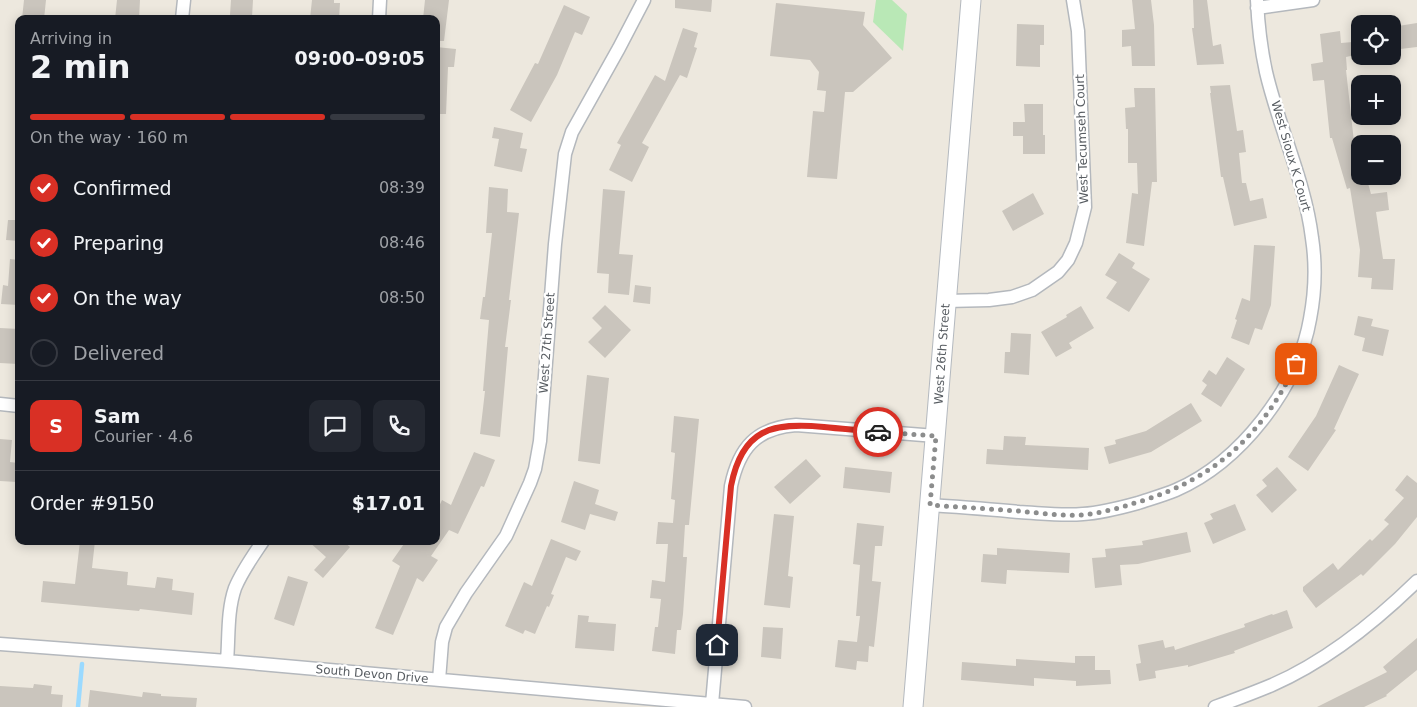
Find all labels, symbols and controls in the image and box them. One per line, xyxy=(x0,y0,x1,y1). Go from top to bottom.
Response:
map controls xyxy=(1351,15,1401,185)
button: locate xyxy=(1351,15,1401,65)
text: Arriving in xyxy=(30,29,112,48)
text: 09:00–09:05 xyxy=(295,47,425,69)
text: 2 min xyxy=(30,48,131,86)
street label: West Tecumseh Court xyxy=(1073,74,1091,204)
button: + xyxy=(1351,75,1401,125)
street label: West Sioux K Court xyxy=(1268,99,1314,213)
text: On the way · 160 m xyxy=(30,128,188,147)
button: − xyxy=(1351,135,1401,185)
icon: check xyxy=(30,174,58,202)
text: Confirmed xyxy=(73,177,172,199)
text: 08:39 xyxy=(379,178,425,197)
icon: check xyxy=(30,229,58,257)
text: Preparing xyxy=(73,232,164,254)
text: 08:46 xyxy=(379,233,425,252)
icon: check xyxy=(30,284,58,312)
text: On the way xyxy=(73,287,182,309)
text: 08:50 xyxy=(379,288,425,307)
street label: West 27th Street xyxy=(536,292,558,394)
street label: West 26th Street xyxy=(931,303,953,405)
text: Delivered xyxy=(73,342,164,364)
pin xyxy=(1275,343,1317,385)
icon: bag xyxy=(1282,350,1310,378)
button: chat xyxy=(309,400,361,452)
button: phone xyxy=(373,400,425,452)
text: Sam xyxy=(94,405,140,427)
courier xyxy=(853,407,903,457)
text: S xyxy=(49,415,63,437)
icon: car xyxy=(864,418,892,446)
text: Courier · 4.6 xyxy=(94,427,193,446)
text: Order #9150 xyxy=(30,492,154,514)
text: $17.01 xyxy=(352,492,425,514)
pin xyxy=(696,624,738,666)
icon: home xyxy=(703,631,731,659)
street label: South Devon Drive xyxy=(315,662,429,686)

